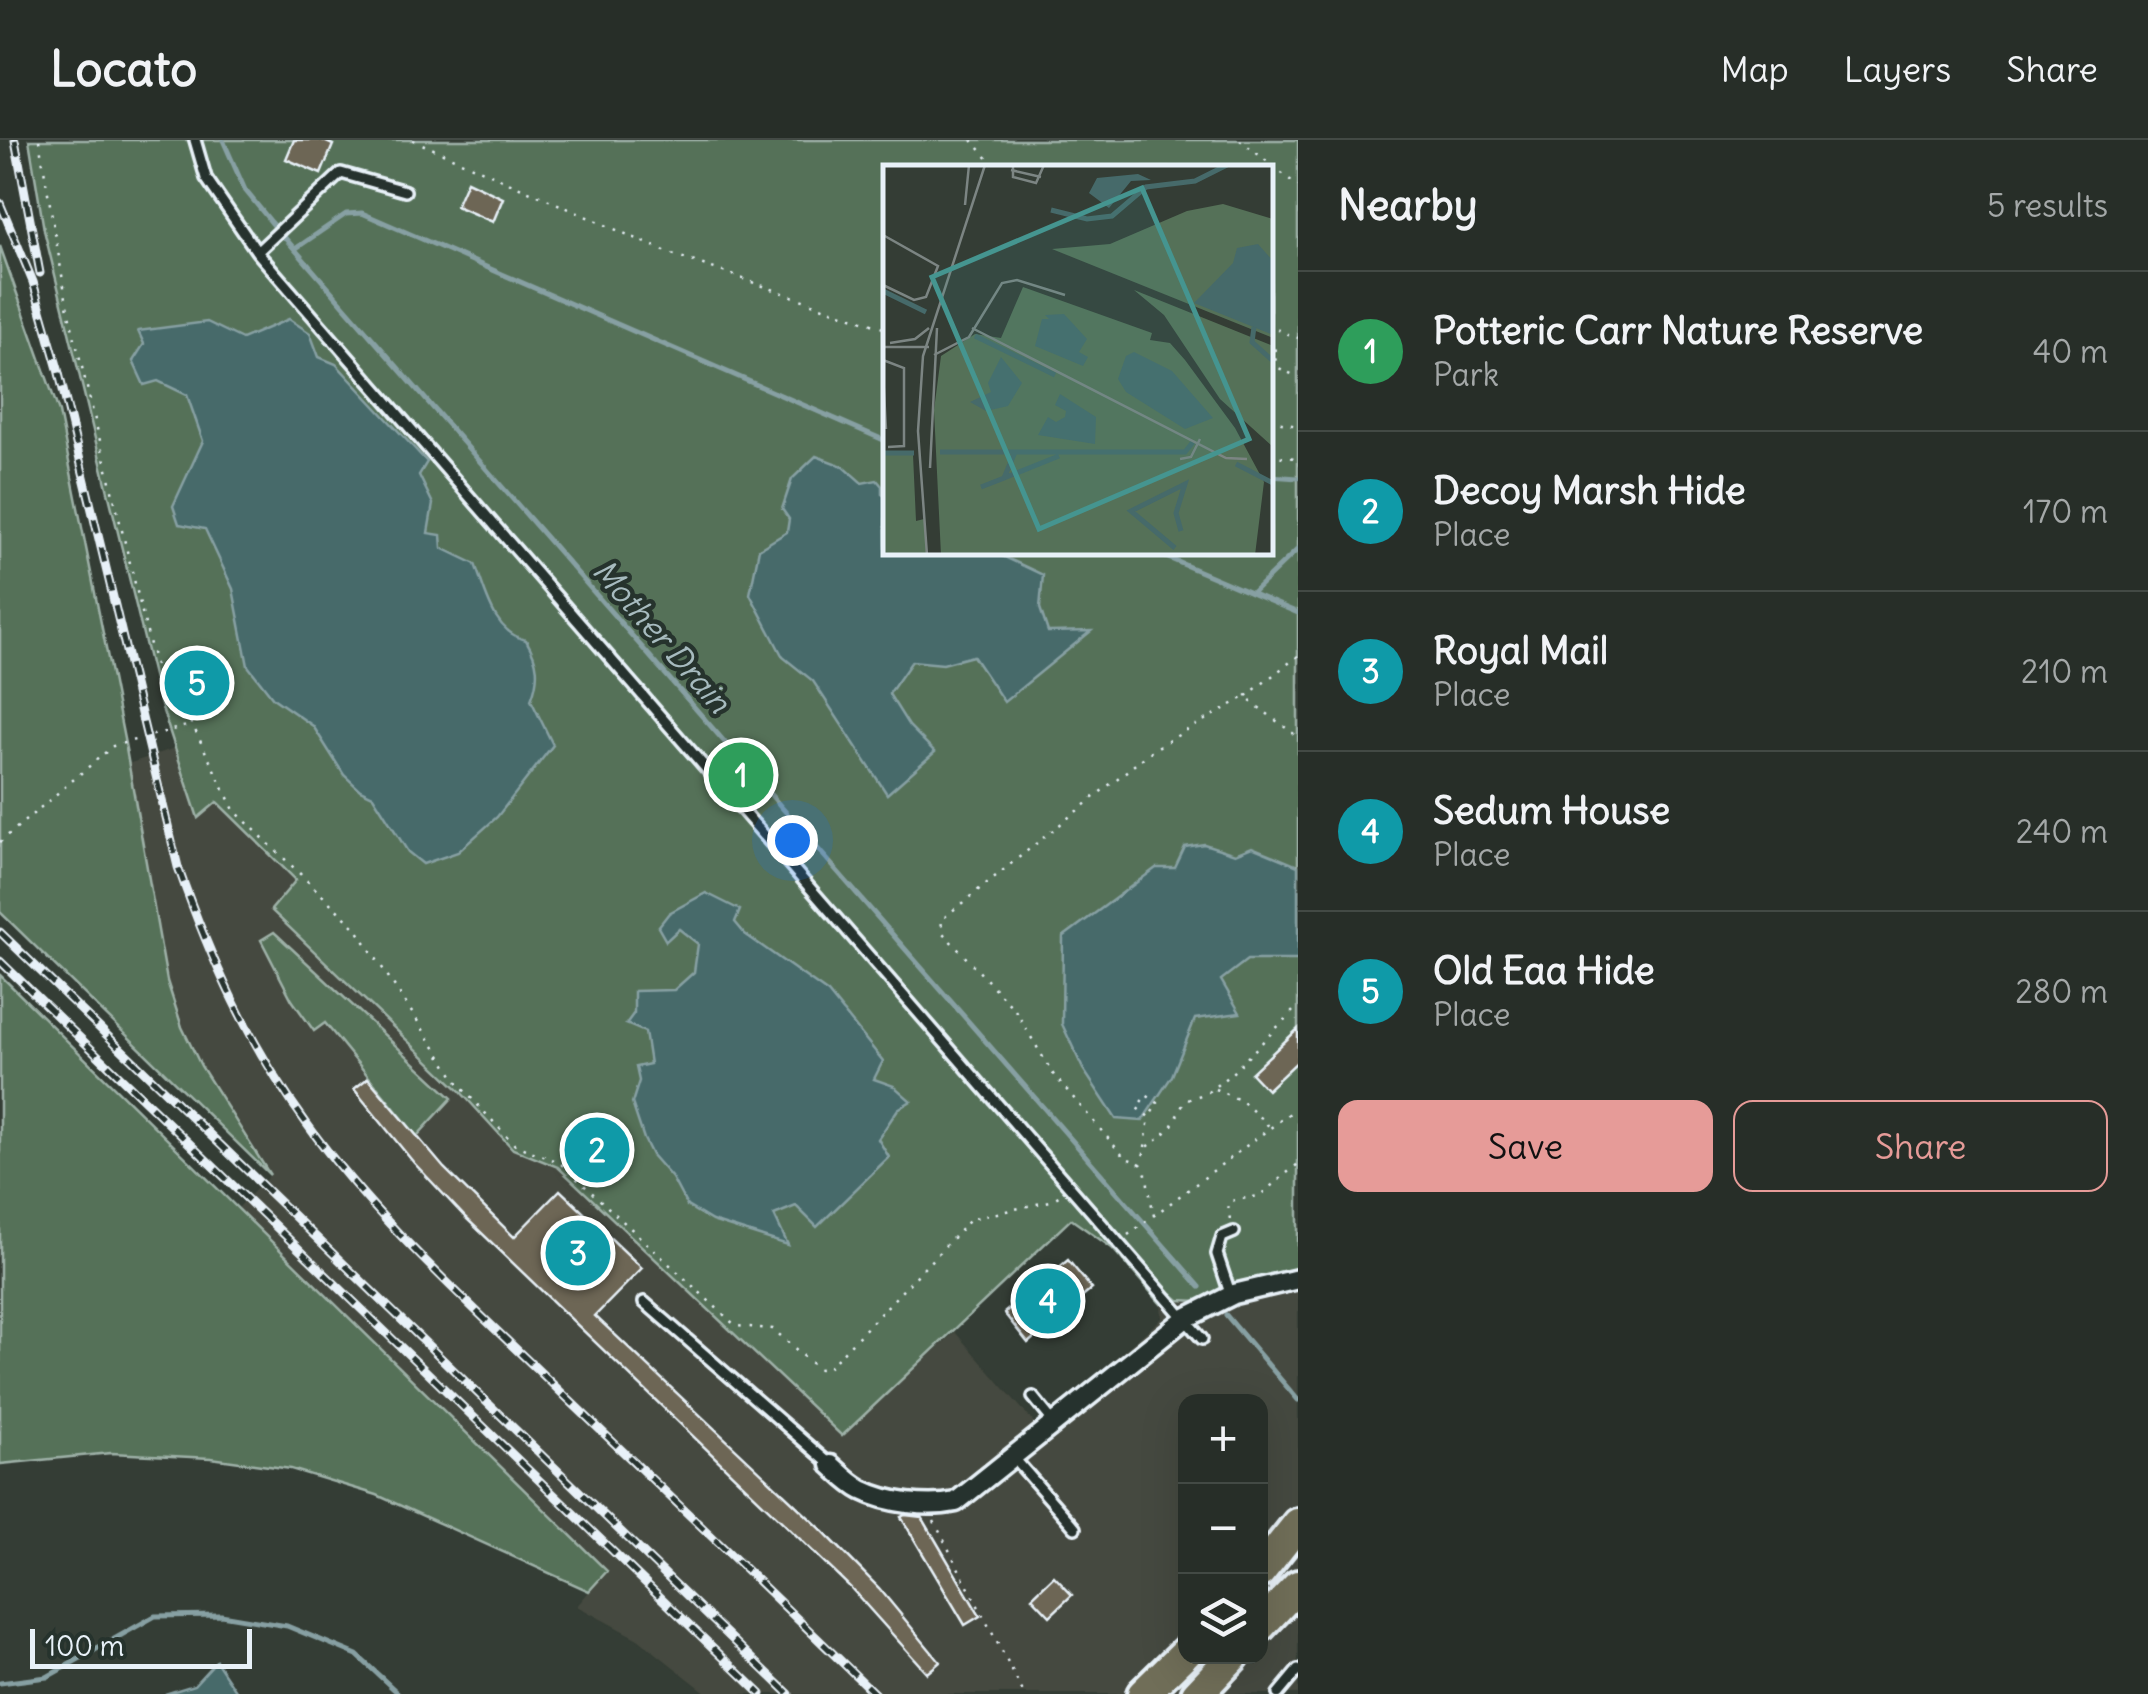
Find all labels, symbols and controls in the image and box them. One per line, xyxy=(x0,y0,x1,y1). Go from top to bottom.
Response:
text: Locato xyxy=(50,39,197,99)
text: Map xyxy=(1721,47,1789,91)
text: Layers xyxy=(1844,47,1951,91)
text: Share xyxy=(2006,47,2098,91)
inset map xyxy=(883,165,1273,555)
text: Nearby xyxy=(1338,179,1477,231)
text: 5 results xyxy=(1987,185,2108,226)
text: Potteric Carr Nature Reserve xyxy=(1433,307,1923,354)
text: 1 xyxy=(1364,331,1377,372)
text: 40 m xyxy=(2033,331,2108,372)
text: Park xyxy=(1433,354,1499,395)
text: Decoy Marsh Hide xyxy=(1433,467,1746,514)
text: 2 xyxy=(1362,491,1379,532)
text: 170 m xyxy=(2023,491,2108,532)
text: Place xyxy=(1433,514,1510,555)
water label: Mother Drain xyxy=(584,551,741,722)
text: Royal Mail xyxy=(1433,627,1608,674)
pin: 5 xyxy=(164,646,230,720)
text: 3 xyxy=(1361,651,1380,692)
text: 210 m xyxy=(2021,651,2108,692)
text: Place xyxy=(1433,674,1510,715)
pin: 1 xyxy=(708,738,774,812)
text: Sedum House xyxy=(1433,787,1670,834)
text: 4 xyxy=(1361,811,1380,852)
text: 240 m xyxy=(2016,811,2108,852)
your location xyxy=(767,815,818,866)
text: Place xyxy=(1433,834,1510,875)
text: Old Eaa Hide xyxy=(1433,947,1655,994)
text: 5 xyxy=(1361,971,1380,1012)
text: 280 m xyxy=(2015,971,2108,1012)
text: Place xyxy=(1433,994,1510,1035)
button: Save xyxy=(1338,1100,1713,1192)
button: Share xyxy=(1733,1100,2108,1192)
pin: 2 xyxy=(564,1112,630,1188)
pin: 3 xyxy=(546,1216,610,1290)
pin: 4 xyxy=(1016,1264,1080,1338)
map controls xyxy=(1178,1394,1268,1664)
button: + xyxy=(1178,1394,1268,1484)
button: − xyxy=(1178,1484,1268,1574)
button: layers xyxy=(1178,1574,1268,1664)
scale bar xyxy=(30,1624,252,1668)
text: 100 m xyxy=(45,1628,124,1664)

